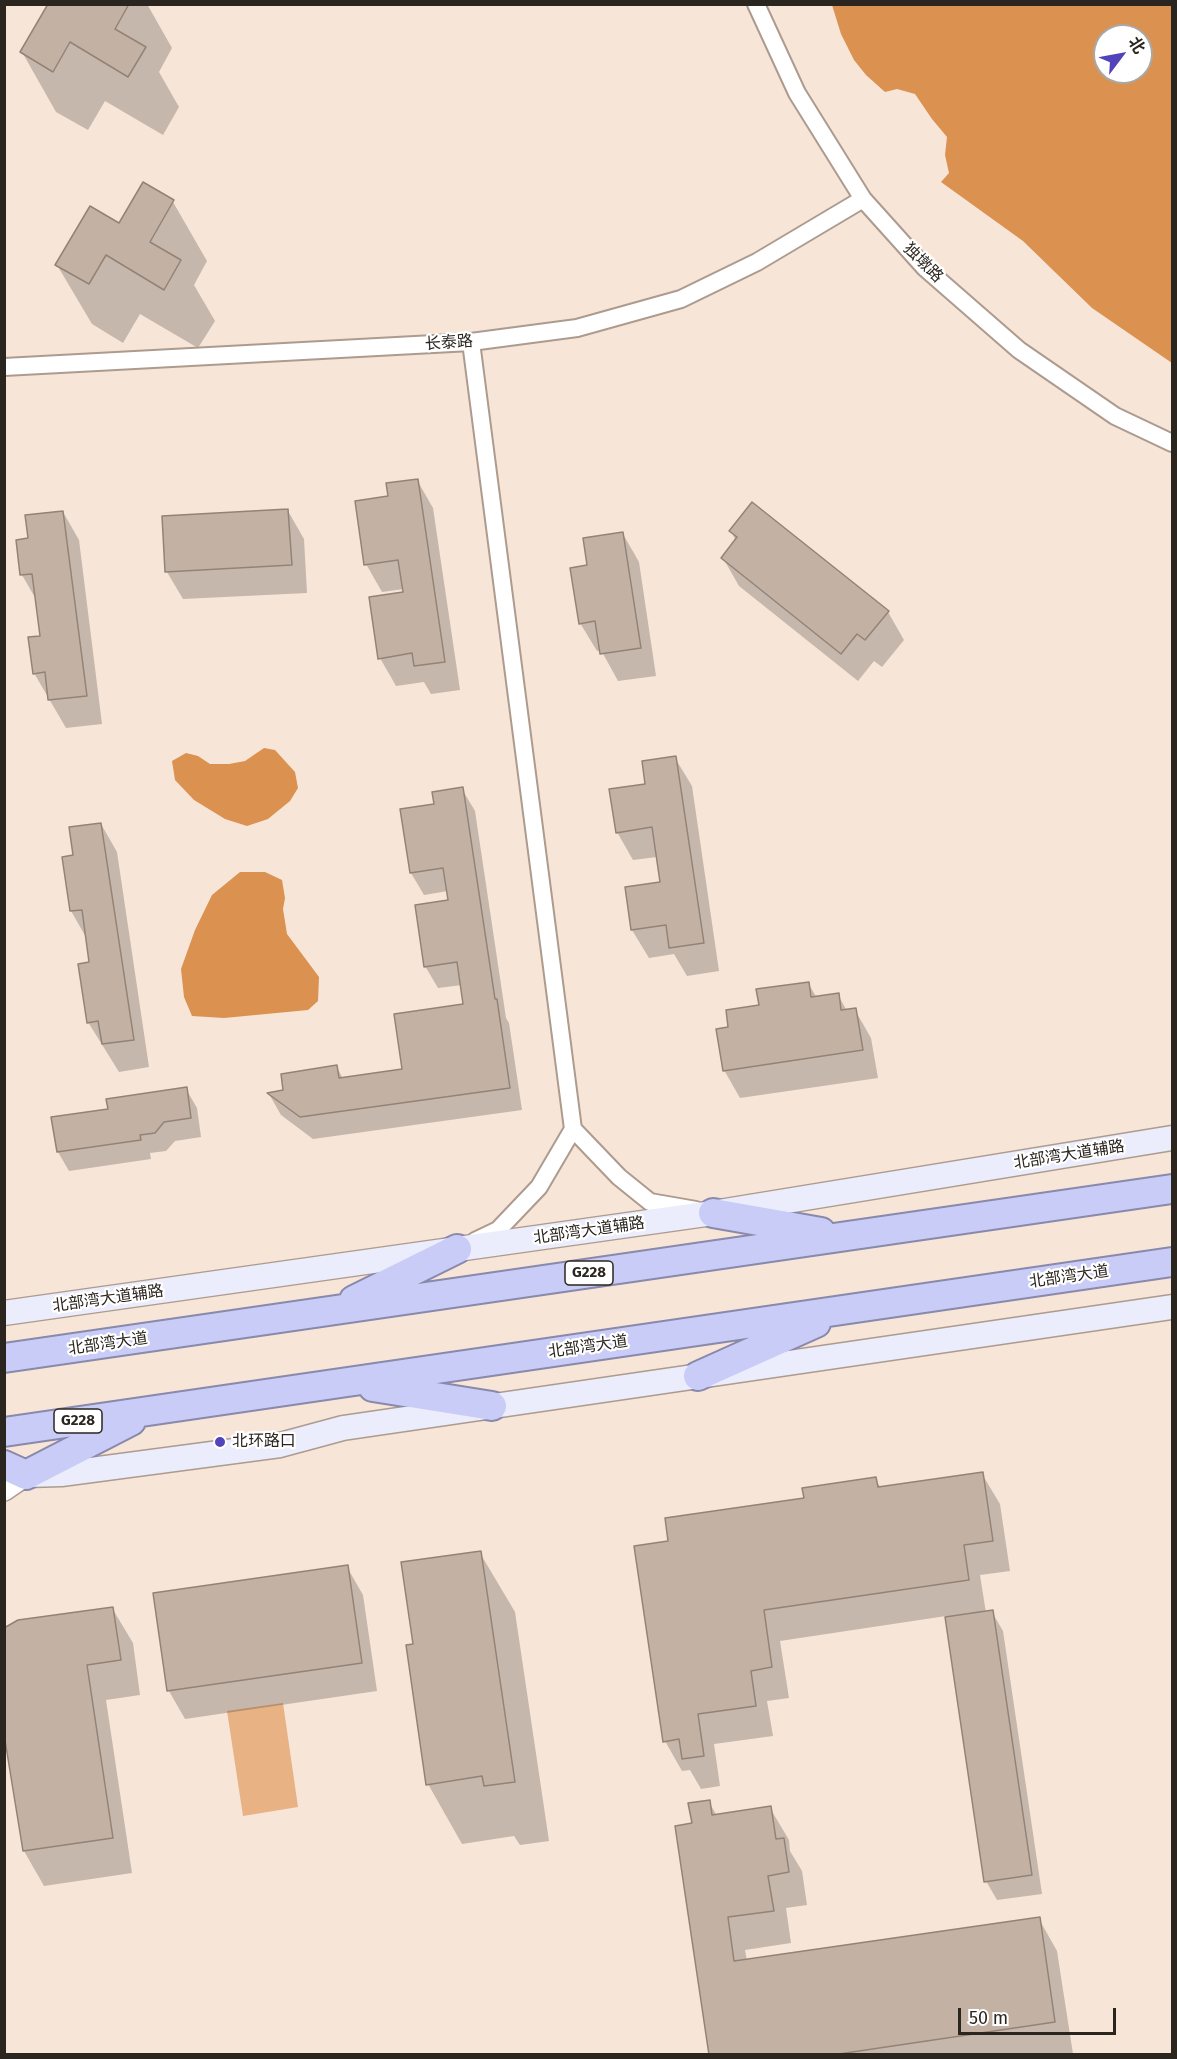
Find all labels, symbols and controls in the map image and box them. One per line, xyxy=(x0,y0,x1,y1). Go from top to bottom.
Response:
north arrow xyxy=(1093,24,1153,84)
text: 北 xyxy=(1125,33,1149,57)
street label: 独墩路 xyxy=(899,239,947,287)
street label: 长泰路 xyxy=(424,332,474,354)
street label: 北部湾大道辅路 xyxy=(1012,1137,1126,1173)
street label: 北部湾大道辅路 xyxy=(532,1214,646,1248)
road number: G228 xyxy=(565,1261,613,1285)
street label: 北部湾大道 xyxy=(1028,1262,1110,1292)
street label: 北部湾大道辅路 xyxy=(51,1282,165,1316)
street label: 北部湾大道 xyxy=(67,1329,149,1359)
street label: 北部湾大道 xyxy=(547,1332,629,1362)
road number: G228 xyxy=(54,1409,102,1433)
place label: 北环路口 xyxy=(232,1432,296,1452)
marker: 北环路口 xyxy=(213,1435,227,1449)
scale bar xyxy=(961,1996,1118,2034)
text: 50 m xyxy=(969,2007,1008,2029)

